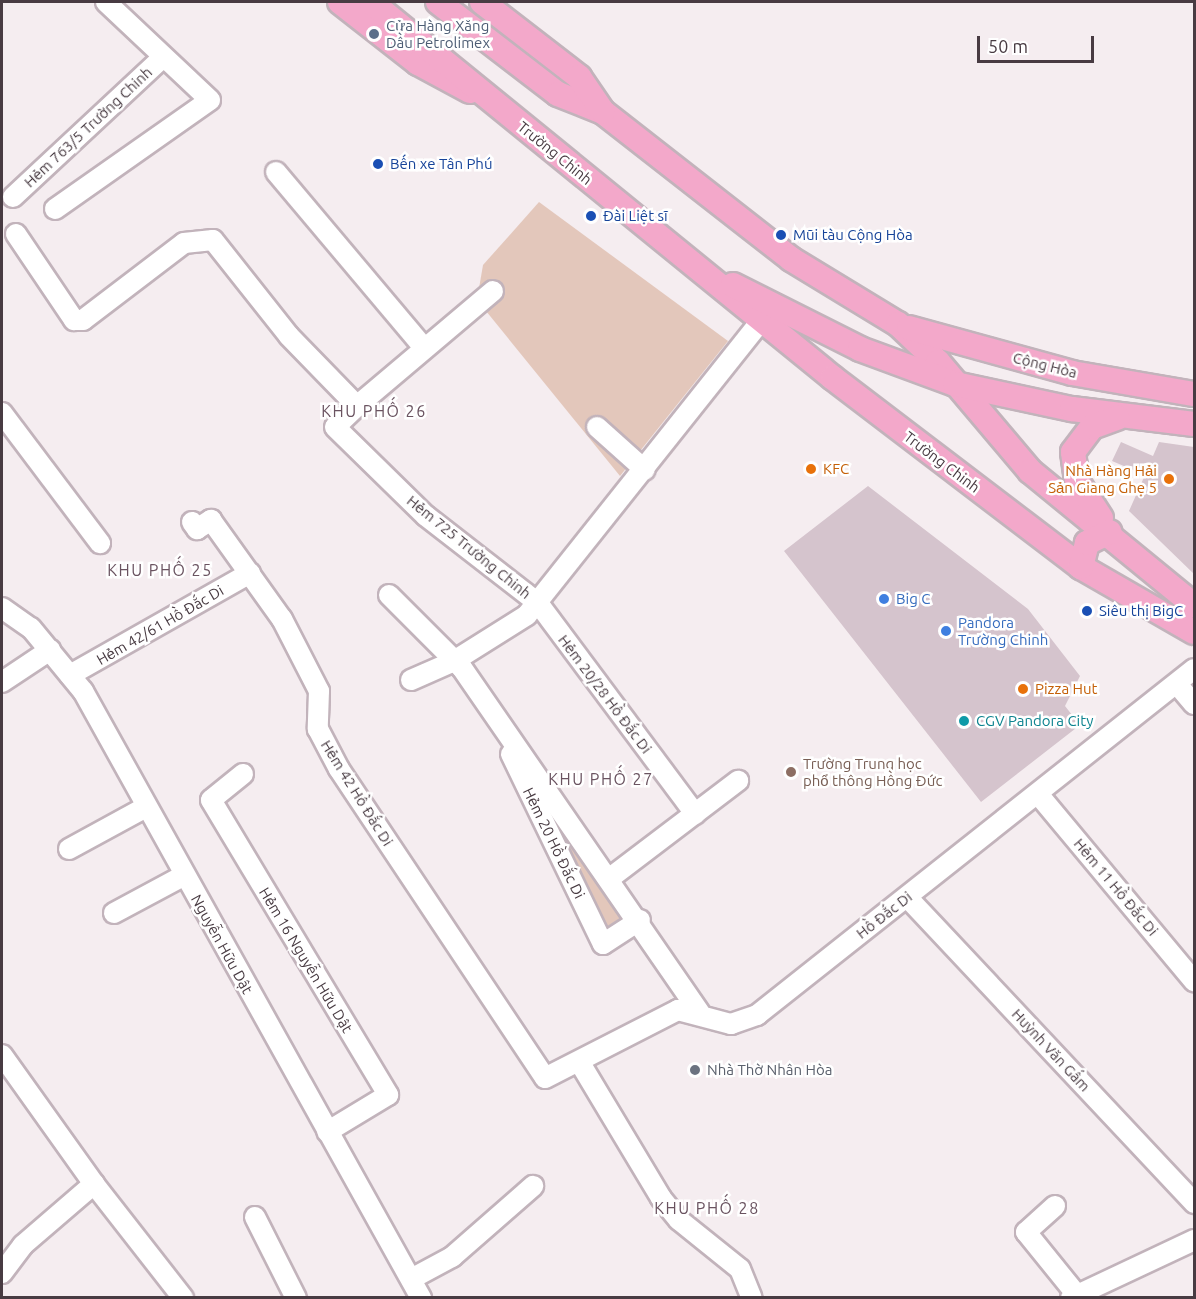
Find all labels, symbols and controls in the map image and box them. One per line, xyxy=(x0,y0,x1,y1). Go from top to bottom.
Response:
place label: Cửa Hàng Xăng Dầu Petrolimex xyxy=(386,16,490,51)
scale bar xyxy=(980,24,1097,62)
marker: Cửa Hàng Xăng Dầu Petrolimex xyxy=(367,27,381,41)
text: 50 m xyxy=(988,36,1028,56)
street label: Hẻm 763/5 Trường Chinh xyxy=(20,63,156,191)
street label: Trường Chinh xyxy=(514,118,596,188)
place label: Bến xe Tân Phú xyxy=(390,155,492,173)
marker: Bến xe Tân Phú xyxy=(371,157,385,171)
place label: Đài Liệt sĩ xyxy=(603,207,668,225)
marker: Đài Liệt sĩ xyxy=(584,209,598,223)
place label: Mũi tàu Cộng Hòa xyxy=(793,226,913,244)
marker: Mũi tàu Cộng Hòa xyxy=(774,228,788,242)
street label: Cộng Hòa xyxy=(1011,348,1079,382)
district label: KHU PHỐ 26 xyxy=(321,401,427,421)
street label: Trường Chinh xyxy=(901,428,983,496)
place label: KFC xyxy=(823,460,849,478)
place label: Nhà Hàng Hải Sản Giang Ghẹ 5 xyxy=(1048,461,1157,496)
marker: KFC xyxy=(804,462,818,476)
marker: Nhà Hàng Hải Sản Giang Ghẹ 5 xyxy=(1162,472,1176,486)
street label: Hẻm 725 Trường Chinh xyxy=(403,491,535,603)
district label: KHU PHỐ 25 xyxy=(107,560,213,580)
street label: Hẻm 42/61 Hồ Đắc Di xyxy=(93,581,227,669)
place label: Big C xyxy=(896,590,930,608)
marker: Big C xyxy=(877,592,891,606)
place label: Siêu thị BigC xyxy=(1099,602,1183,620)
marker: Siêu thị BigC xyxy=(1080,604,1094,618)
place label: Pandora Trường Chinh xyxy=(958,613,1048,648)
marker: Pandora Trường Chinh xyxy=(939,624,953,638)
street label: Hẻm 20/28 Hồ Đắc Di xyxy=(555,631,655,757)
place label: Pizza Hut xyxy=(1035,680,1097,698)
marker: Pizza Hut xyxy=(1016,682,1030,696)
place label: CGV Pandora City xyxy=(976,712,1093,730)
marker: CGV Pandora City xyxy=(957,714,971,728)
street label: Hẻm 42 Hồ Đắc Di xyxy=(317,737,397,849)
place label: Trường Trung học phổ thông Hồng Đức xyxy=(803,754,942,789)
marker: Trường Trung học phổ thông Hồng Đức xyxy=(784,765,798,779)
district label: KHU PHỐ 27 xyxy=(548,769,654,789)
street label: Hẻm 20 Hồ Đắc Di xyxy=(519,785,589,901)
street label: Hẻm 11 Hồ Đắc Di xyxy=(1070,835,1162,939)
street label: Hẻm 16 Nguyễn Hữu Dật xyxy=(255,884,357,1036)
street label: Hồ Đắc Di xyxy=(853,888,915,942)
street label: Nguyễn Hữu Dật xyxy=(187,891,257,997)
street label: Huỳnh Văn Gấm xyxy=(1008,1005,1094,1095)
place label: Nhà Thờ Nhân Hòa xyxy=(707,1061,833,1079)
marker: Nhà Thờ Nhân Hòa xyxy=(688,1063,702,1077)
district label: KHU PHỐ 28 xyxy=(654,1198,760,1218)

